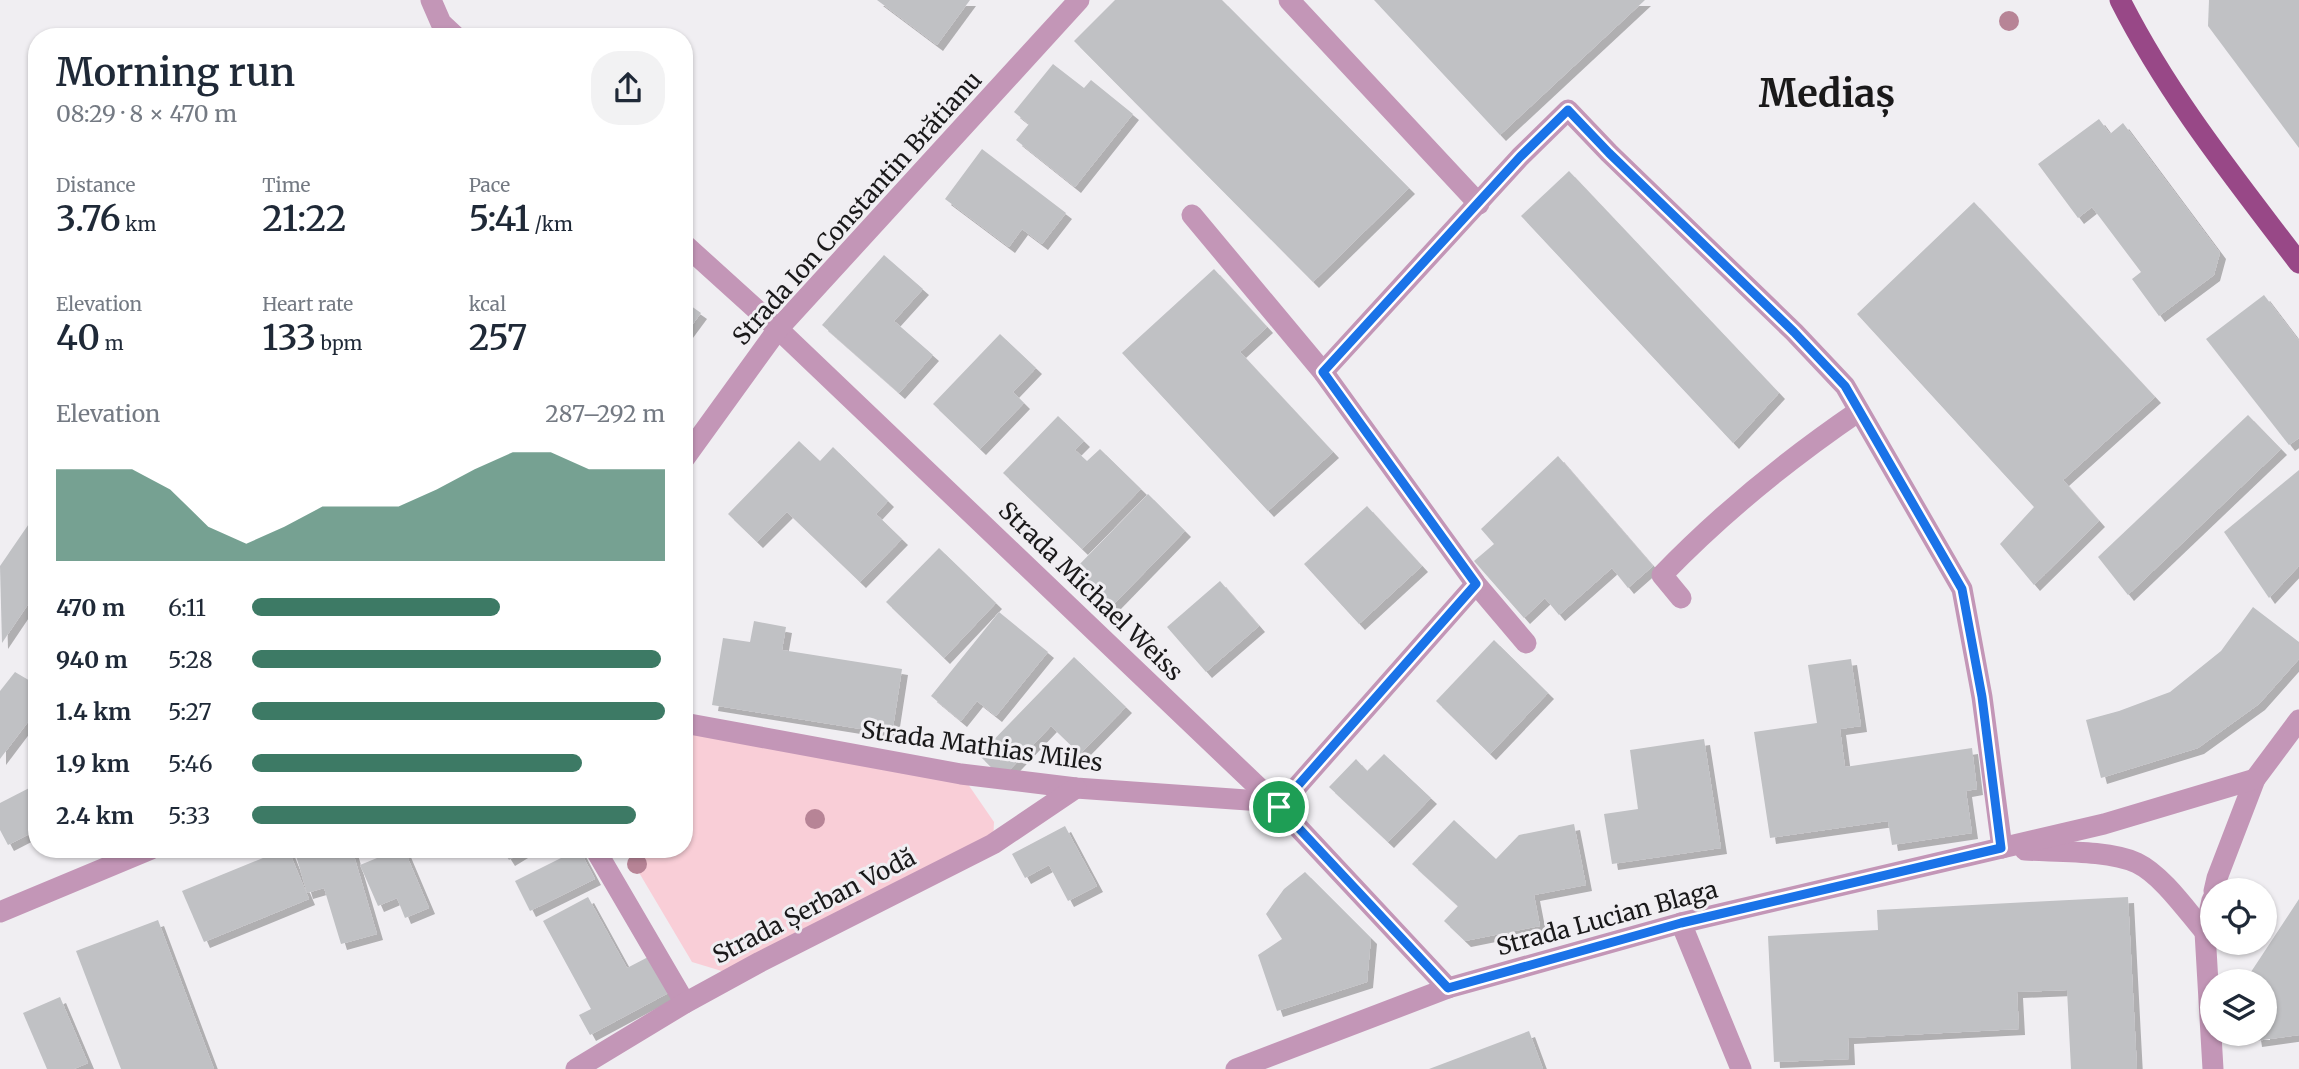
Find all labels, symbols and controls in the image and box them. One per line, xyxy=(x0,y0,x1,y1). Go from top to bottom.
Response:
text: Morning run xyxy=(56,49,295,96)
button: share xyxy=(591,51,665,125)
street label: Strada Ion Constantin Brătianu xyxy=(726,65,988,351)
district label: Mediaș xyxy=(1759,70,1895,118)
text: 08:29 · 8 × 470 m xyxy=(56,99,237,128)
text: Distance xyxy=(56,173,135,197)
text: Time xyxy=(262,173,311,197)
text: Pace xyxy=(469,173,510,197)
text: 3.76 xyxy=(56,197,121,241)
text: 21:22 xyxy=(262,197,346,241)
text: 5:41 xyxy=(469,197,530,241)
text: km xyxy=(121,212,156,236)
text: /km xyxy=(530,212,573,236)
text: Elevation xyxy=(56,292,142,316)
text: Heart rate xyxy=(262,292,353,316)
text: kcal xyxy=(469,292,506,316)
text: 40 xyxy=(56,316,100,360)
text: 133 xyxy=(262,316,316,360)
text: 257 xyxy=(469,316,527,360)
text: m xyxy=(100,331,124,355)
text: bpm xyxy=(316,331,362,355)
text: Elevation xyxy=(56,399,160,428)
text: 287–292 m xyxy=(545,399,665,428)
street label: Strada Michael Weiss xyxy=(992,495,1190,687)
text: 470 m xyxy=(56,593,125,622)
text: 6:11 xyxy=(168,593,206,622)
text: 940 m xyxy=(56,645,128,674)
text: 5:28 xyxy=(168,645,213,674)
text: 1.4 km xyxy=(56,697,131,726)
text: 5:27 xyxy=(168,697,212,726)
street label: Strada Mathias Miles xyxy=(859,714,1105,778)
text: 1.9 km xyxy=(56,749,130,778)
text: 5:46 xyxy=(168,749,213,778)
pin xyxy=(1249,777,1309,837)
icon: arrive xyxy=(1260,788,1298,826)
text: 2.4 km xyxy=(56,801,134,830)
text: 5:33 xyxy=(168,801,210,830)
street label: Strada Șerban Vodă xyxy=(707,841,921,971)
street label: Strada Lucian Blaga xyxy=(1493,874,1721,962)
map controls xyxy=(2200,878,2277,1046)
button: locate xyxy=(2200,878,2277,955)
button: layers xyxy=(2200,969,2277,1046)

